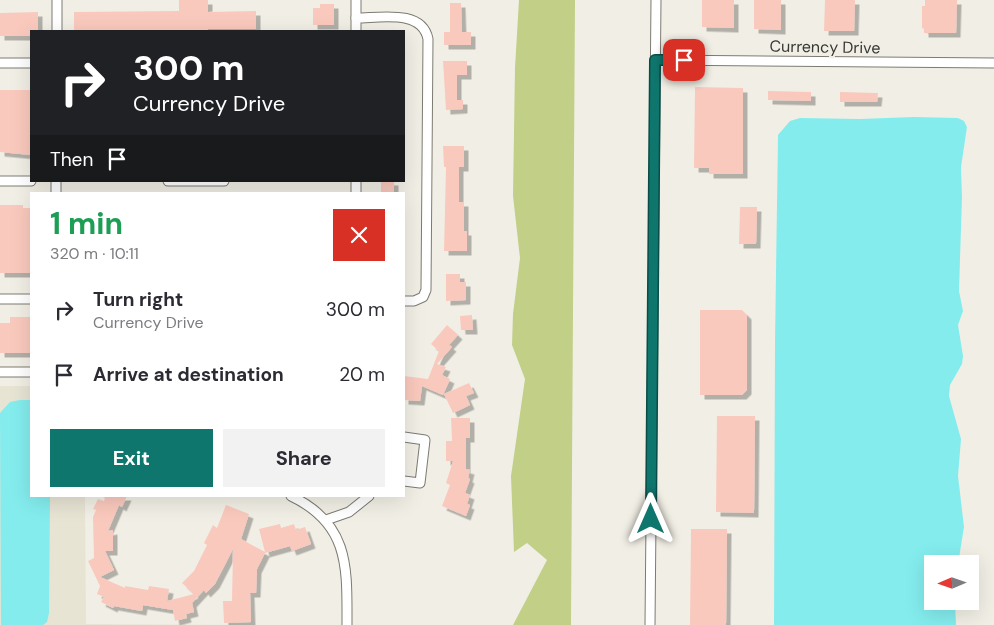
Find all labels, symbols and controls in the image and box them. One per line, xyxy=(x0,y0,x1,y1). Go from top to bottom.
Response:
street label: Currency Drive xyxy=(770,36,880,58)
pin xyxy=(663,39,705,81)
text: 300 m xyxy=(133,45,245,91)
icon: arrive xyxy=(670,46,698,74)
icon: right xyxy=(50,50,115,115)
text: Currency Drive xyxy=(133,89,285,118)
icon: arrive xyxy=(103,145,131,173)
text: Then xyxy=(50,147,93,172)
text: 1 min xyxy=(50,204,123,243)
button: close xyxy=(333,209,385,261)
text: 320 m · 10:11 xyxy=(50,243,139,264)
text: Turn right xyxy=(93,287,183,312)
icon: right xyxy=(50,296,78,324)
text: 300 m xyxy=(326,297,385,322)
text: Currency Drive xyxy=(93,312,204,333)
icon: arrive xyxy=(50,361,78,389)
text: Arrive at destination xyxy=(93,362,284,387)
text: 20 m xyxy=(339,362,385,387)
button: Exit xyxy=(50,429,213,487)
button: Share xyxy=(223,429,385,487)
position arrow xyxy=(624,492,676,544)
north arrow xyxy=(924,555,979,610)
map controls xyxy=(924,555,979,610)

